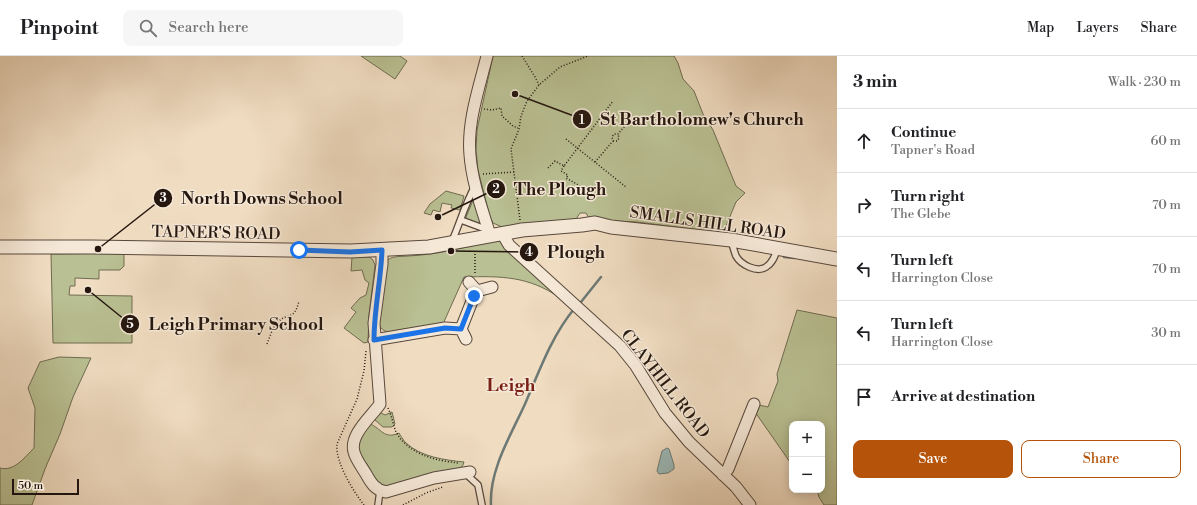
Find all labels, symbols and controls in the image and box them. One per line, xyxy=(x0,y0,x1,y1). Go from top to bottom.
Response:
search box xyxy=(123,10,403,46)
text: Pinpoint xyxy=(20,16,99,40)
icon: search xyxy=(137,17,159,39)
text: Search here xyxy=(169,18,249,37)
text: Map xyxy=(1027,19,1054,37)
text: Layers xyxy=(1076,19,1119,37)
text: Share xyxy=(1141,19,1177,37)
text: 3 min xyxy=(853,71,897,93)
text: Walk · 230 m xyxy=(1108,74,1181,90)
callout: St Bartholomew's Church xyxy=(572,105,812,134)
text: St Bartholomew's Church xyxy=(600,109,804,131)
text: 1 xyxy=(579,113,585,128)
text: Continue xyxy=(891,123,956,142)
icon: ahead xyxy=(853,130,875,152)
text: 60 m xyxy=(1150,133,1181,149)
text: Tapner's Road xyxy=(891,142,975,158)
callout: The Plough xyxy=(486,174,614,203)
text: The Plough xyxy=(514,179,607,201)
text: 2 xyxy=(492,182,500,197)
callout: North Downs School xyxy=(153,184,351,213)
text: Turn right xyxy=(891,187,965,206)
text: North Downs School xyxy=(181,188,343,210)
text: 3 xyxy=(159,191,167,206)
icon: right xyxy=(853,194,875,216)
text: 70 m xyxy=(1152,197,1181,213)
street label: SMALLS HILL ROAD xyxy=(629,202,787,244)
text: The Glebe xyxy=(891,206,951,222)
street label: TAPNER'S ROAD xyxy=(151,222,281,244)
callout: Plough xyxy=(519,237,613,266)
route start xyxy=(290,241,308,259)
text: Plough xyxy=(547,242,606,264)
text: 4 xyxy=(525,245,533,260)
text: Turn left xyxy=(891,251,953,270)
icon: left xyxy=(853,258,875,280)
text: 70 m xyxy=(1152,261,1181,277)
text: Harrington Close xyxy=(891,270,993,286)
route end xyxy=(465,287,483,305)
callout: Leigh Primary School xyxy=(120,309,331,338)
text: Leigh Primary School xyxy=(148,314,324,336)
text: Turn left xyxy=(891,315,953,334)
text: 5 xyxy=(126,317,134,332)
icon: left xyxy=(853,322,875,344)
street label: CLAYHILL ROAD xyxy=(617,325,714,442)
text: 30 m xyxy=(1151,325,1181,341)
text: Harrington Close xyxy=(891,334,993,350)
district label: Leigh xyxy=(487,374,535,397)
icon: arrive xyxy=(853,386,875,408)
text: Arrive at destination xyxy=(891,387,1035,406)
map controls xyxy=(789,421,825,493)
button: + xyxy=(789,421,825,457)
button: Save xyxy=(853,440,1013,478)
button: Share xyxy=(1021,440,1181,478)
button: − xyxy=(789,457,825,493)
scale bar xyxy=(12,477,79,496)
text: 50 m xyxy=(18,479,43,493)

